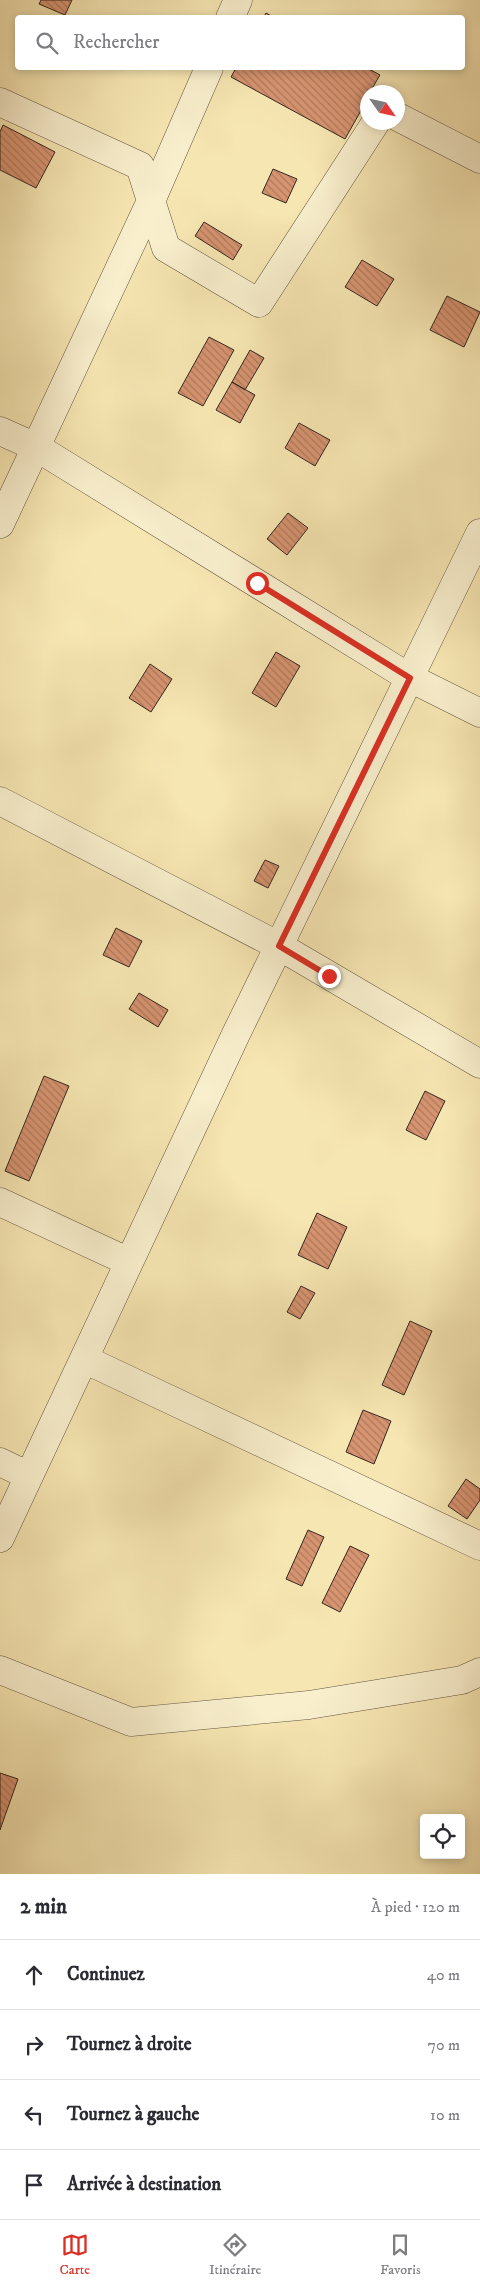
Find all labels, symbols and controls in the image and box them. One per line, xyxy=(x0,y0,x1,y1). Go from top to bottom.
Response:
search box xyxy=(15,15,465,70)
icon: search xyxy=(33,29,61,57)
text: Rechercher xyxy=(73,31,159,54)
north arrow xyxy=(360,85,405,130)
route start xyxy=(246,572,269,595)
route end xyxy=(318,965,341,988)
map controls xyxy=(420,1814,465,1859)
button: locate xyxy=(420,1814,465,1859)
text: 2 min xyxy=(20,1894,67,1920)
text: À pied · 120 m xyxy=(371,1897,460,1917)
icon: ahead xyxy=(20,1961,48,1989)
text: Continuez xyxy=(67,1963,145,1986)
text: 40 m xyxy=(427,1965,460,1985)
icon: right xyxy=(20,2031,48,2059)
text: Tournez à droite xyxy=(67,2033,192,2056)
text: 70 m xyxy=(428,2035,460,2055)
icon: left xyxy=(20,2101,48,2129)
text: Tournez à gauche xyxy=(67,2103,199,2126)
text: 10 m xyxy=(430,2105,460,2125)
icon: arrive xyxy=(20,2171,48,2199)
text: Arrivée à destination xyxy=(67,2173,221,2196)
tab: Carte xyxy=(59,2231,90,2279)
tab: Itinéraire xyxy=(209,2231,261,2279)
tab: Favoris xyxy=(380,2231,421,2279)

